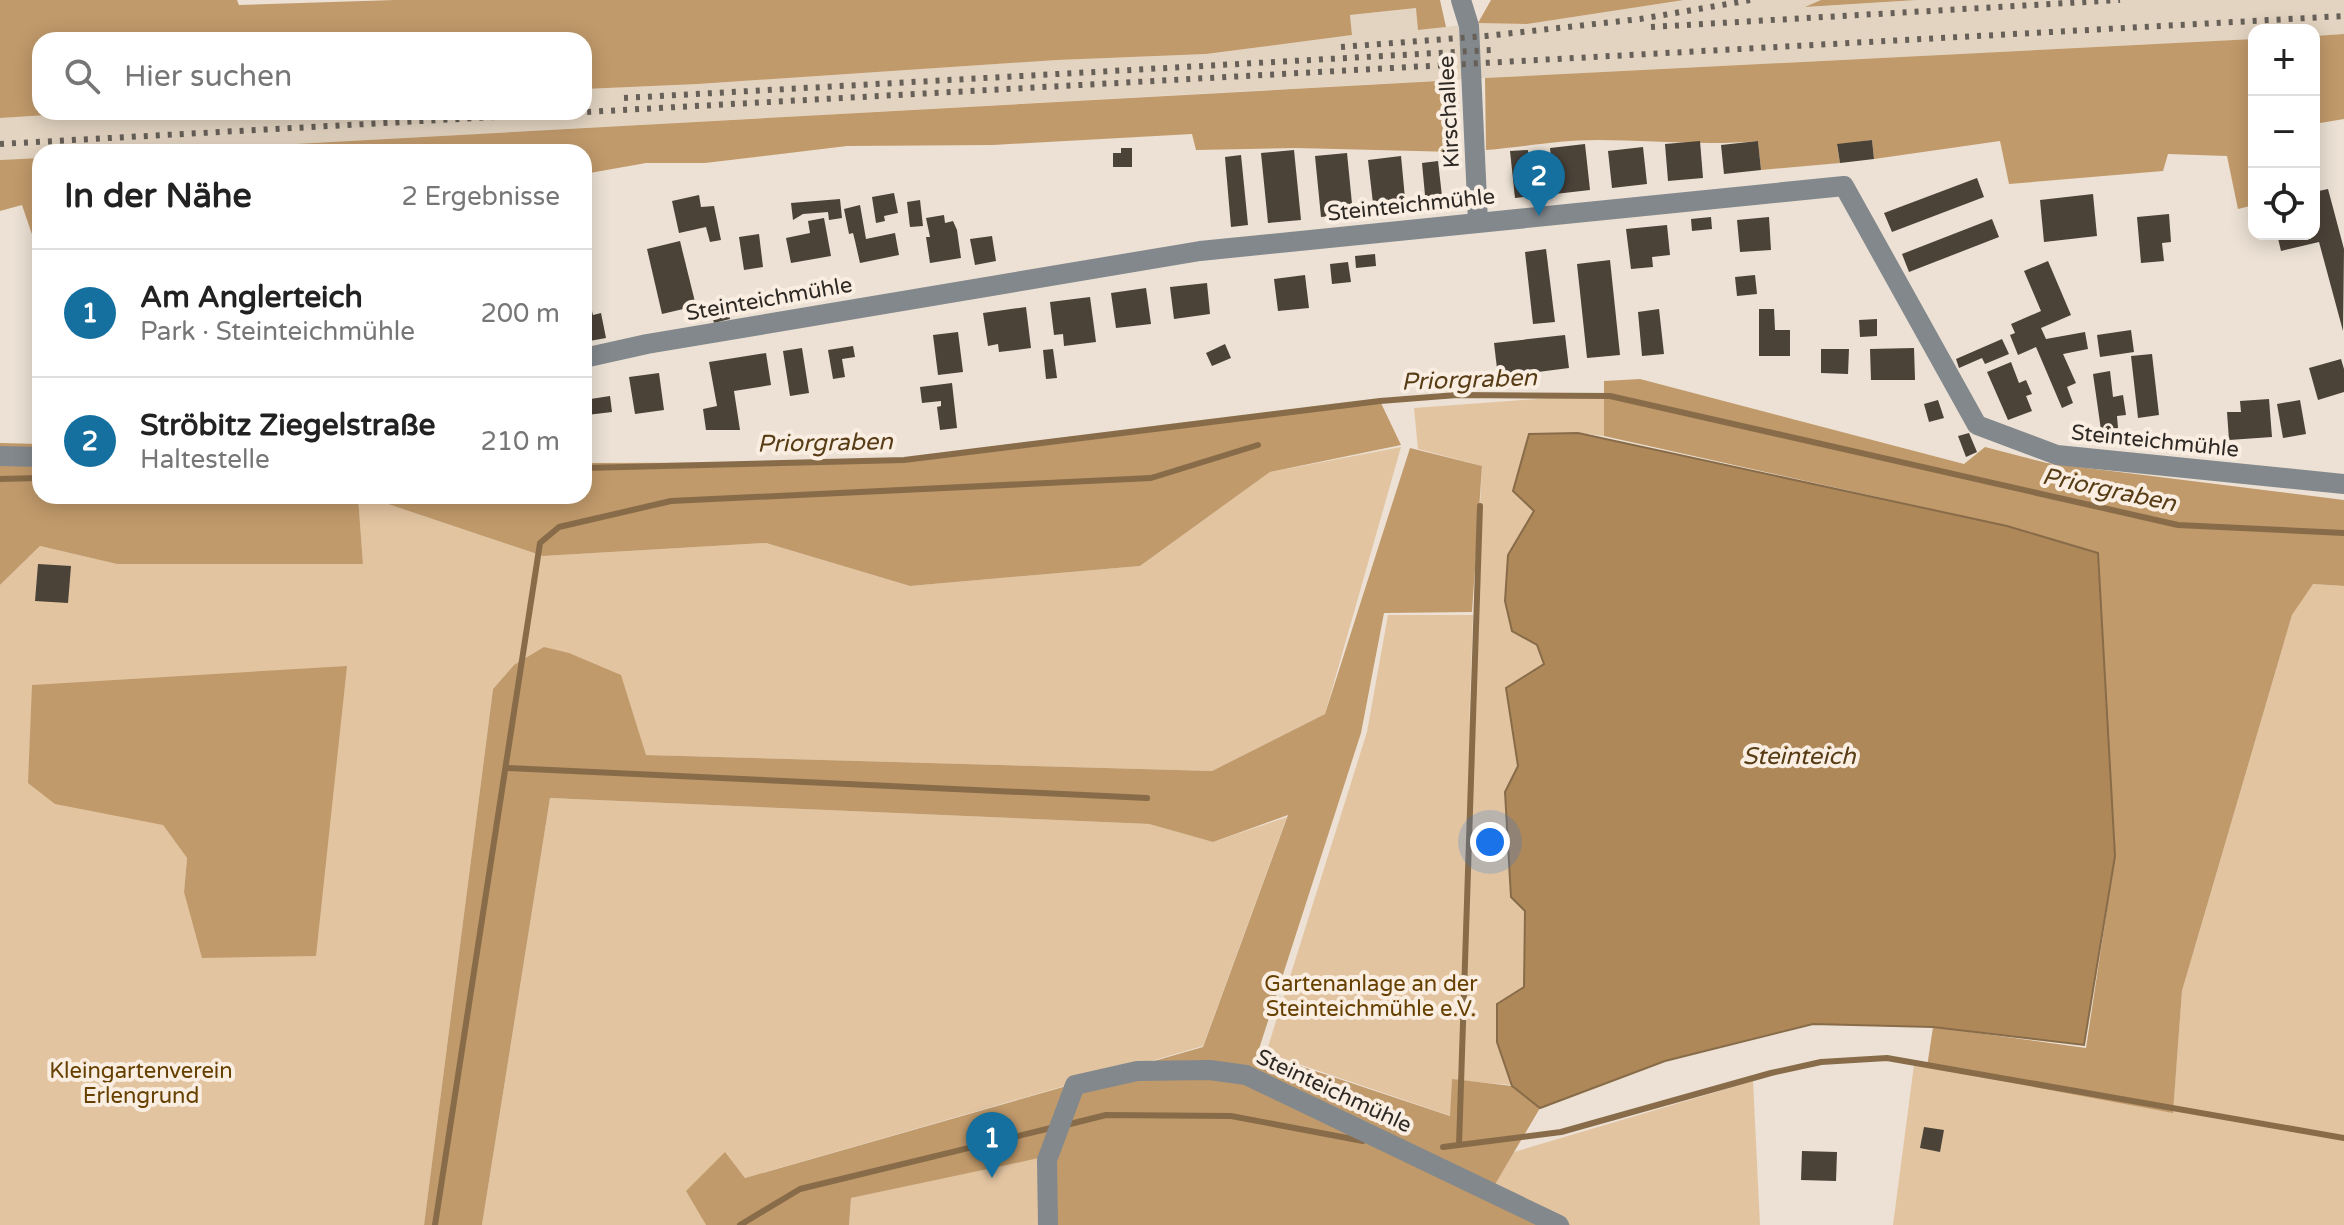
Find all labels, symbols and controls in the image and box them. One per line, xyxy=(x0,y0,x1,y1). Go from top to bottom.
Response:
map controls xyxy=(2248,24,2320,240)
button: + xyxy=(2248,24,2320,96)
search box xyxy=(32,32,592,120)
icon: search xyxy=(60,54,104,98)
street label: Kirschallee xyxy=(1433,55,1465,169)
text: Hier suchen xyxy=(124,58,292,95)
button: − xyxy=(2248,96,2320,168)
pin: 2 xyxy=(1513,150,1565,216)
button: locate xyxy=(2248,168,2320,240)
text: In der Nähe xyxy=(64,176,252,217)
text: 2 Ergebnisse xyxy=(401,181,560,212)
street label: Steinteichmühle xyxy=(1326,183,1496,227)
street label: Steinteichmühle xyxy=(684,272,854,326)
text: Am Anglerteich xyxy=(140,279,363,316)
text: 1 xyxy=(82,298,98,329)
text: 200 m xyxy=(480,298,560,329)
text: Park · Steinteichmühle xyxy=(140,316,415,347)
water label: Priorgraben xyxy=(1401,363,1539,397)
text: Ströbitz Ziegelstraße xyxy=(140,407,435,444)
street label: Steinteichmühle xyxy=(2070,419,2240,463)
text: 2 xyxy=(82,426,98,457)
text: 210 m xyxy=(480,426,560,457)
water label: Priorgraben xyxy=(757,427,894,459)
text: Haltestelle xyxy=(140,444,270,475)
water label: Priorgraben xyxy=(2040,462,2180,519)
water label: Steinteich xyxy=(1742,742,1857,771)
your location xyxy=(1470,822,1510,862)
park label: Gartenanlage an der Steinteichmühle e.V. xyxy=(1264,971,1478,1022)
street label: Steinteichmühle xyxy=(1252,1044,1416,1138)
park label: Kleingartenverein Erlengrund xyxy=(49,1058,233,1109)
pin: 1 xyxy=(966,1112,1018,1178)

